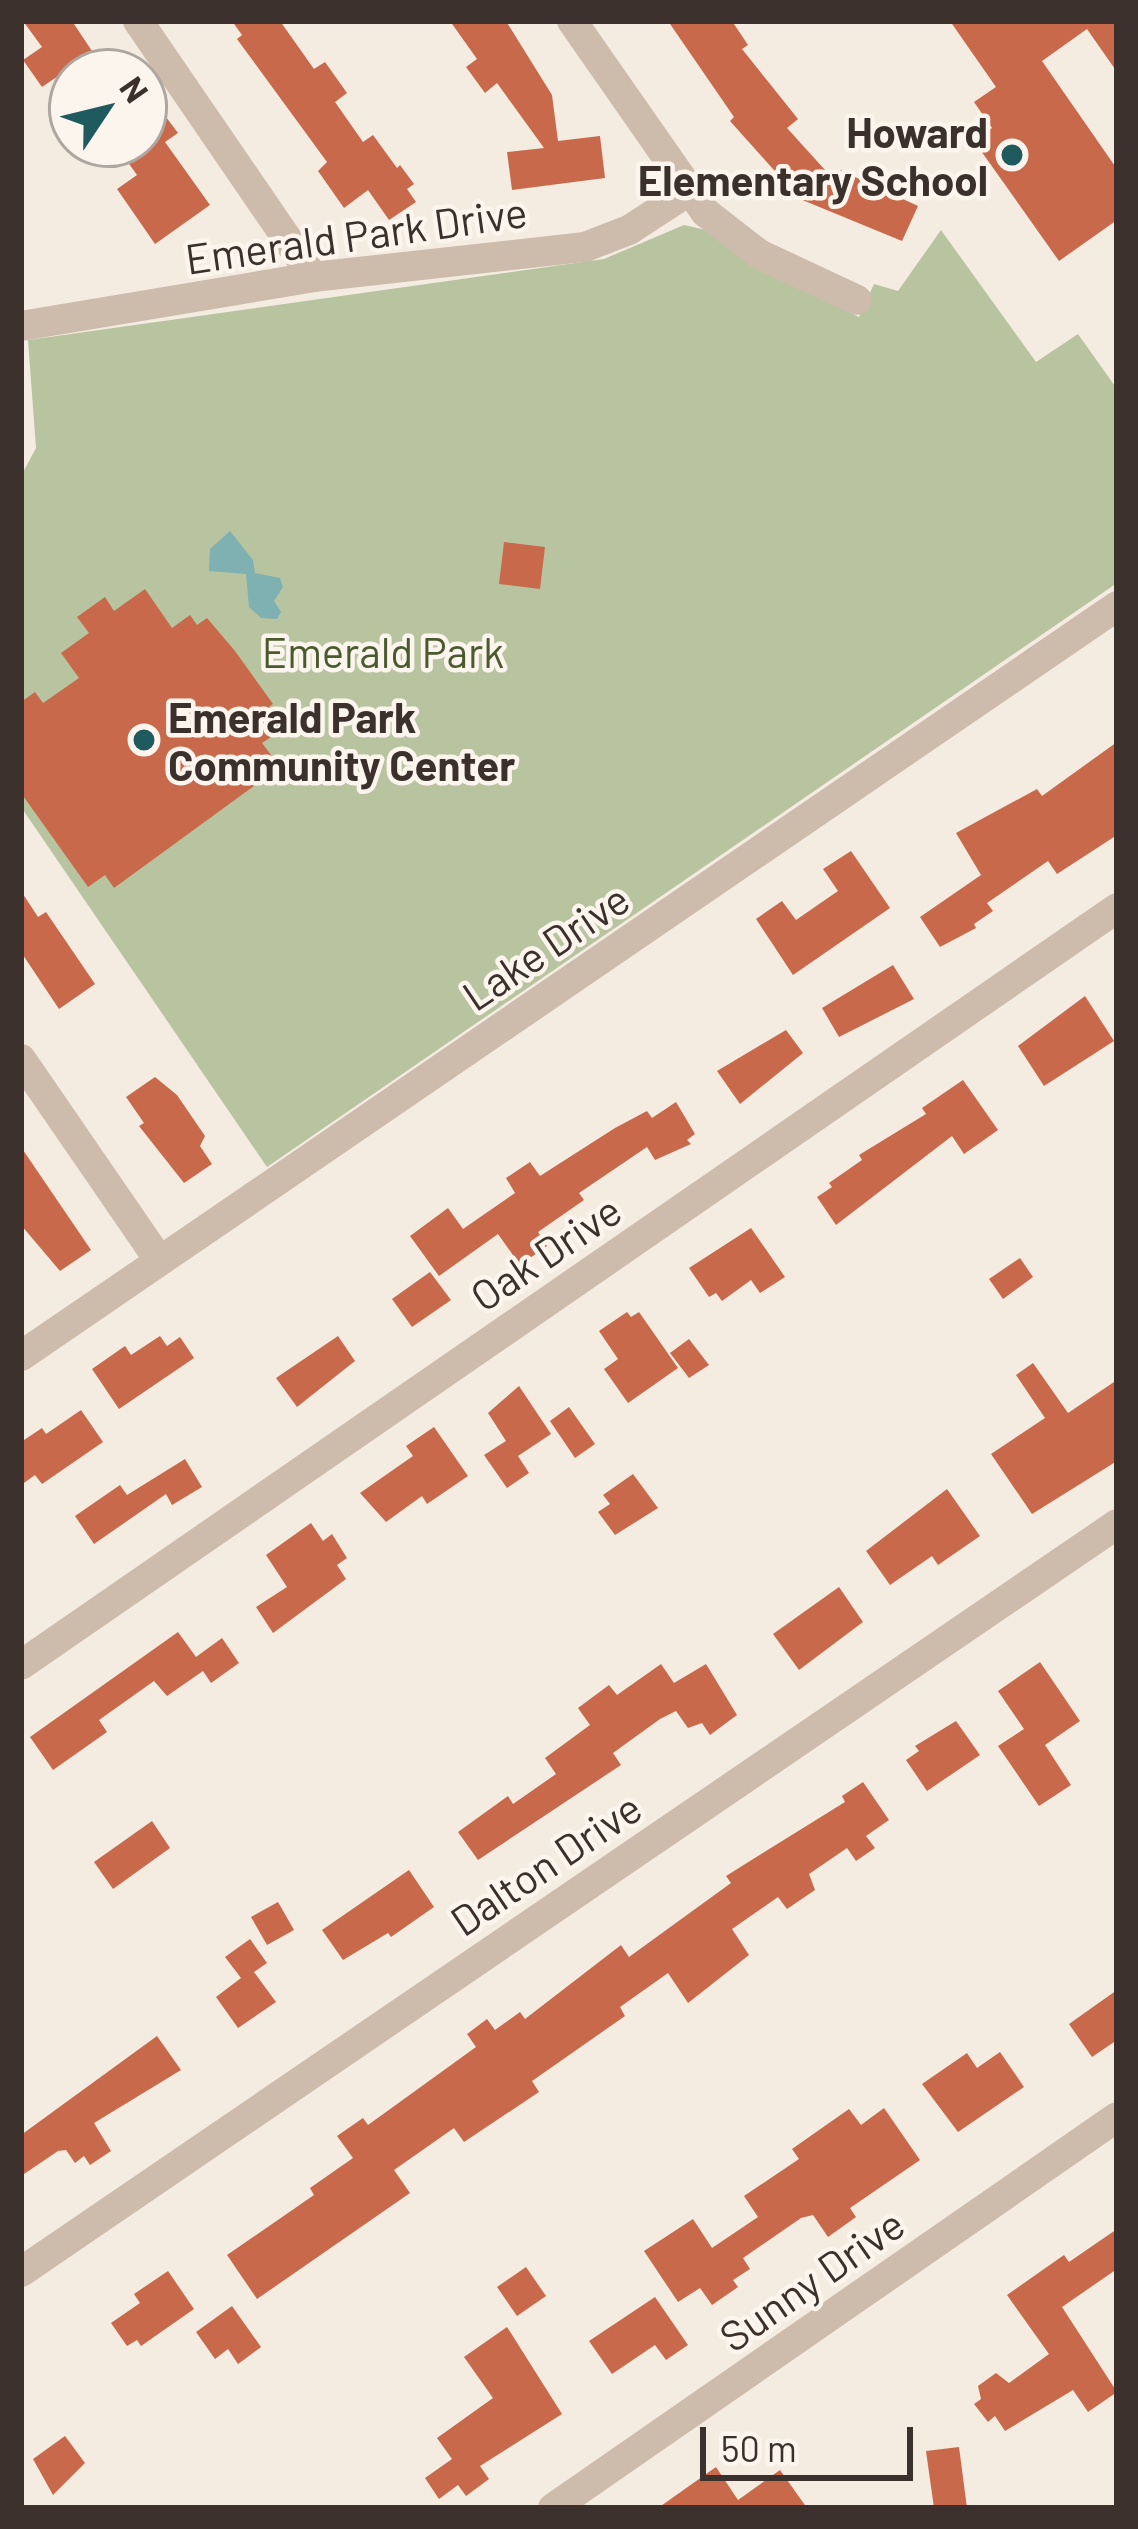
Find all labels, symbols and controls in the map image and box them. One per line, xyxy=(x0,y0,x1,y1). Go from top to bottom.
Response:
north arrow xyxy=(48,48,168,168)
text: N xyxy=(112,69,158,110)
place label: Howard Elementary School xyxy=(638,106,988,204)
marker: Howard Elementary School xyxy=(999,142,1025,168)
street label: Emerald Park Drive xyxy=(182,185,530,283)
park label: Emerald Park xyxy=(262,626,504,676)
place label: Emerald Park Community Center xyxy=(168,691,515,789)
marker: Emerald Park Community Center xyxy=(131,727,157,753)
street label: Lake Drive xyxy=(452,872,638,1020)
street label: Oak Drive xyxy=(460,1183,630,1321)
street label: Dalton Drive xyxy=(440,1781,650,1945)
street label: Sunny Drive xyxy=(709,2197,913,2361)
scale bar xyxy=(706,2403,919,2477)
text: 50 m xyxy=(721,2426,797,2469)

